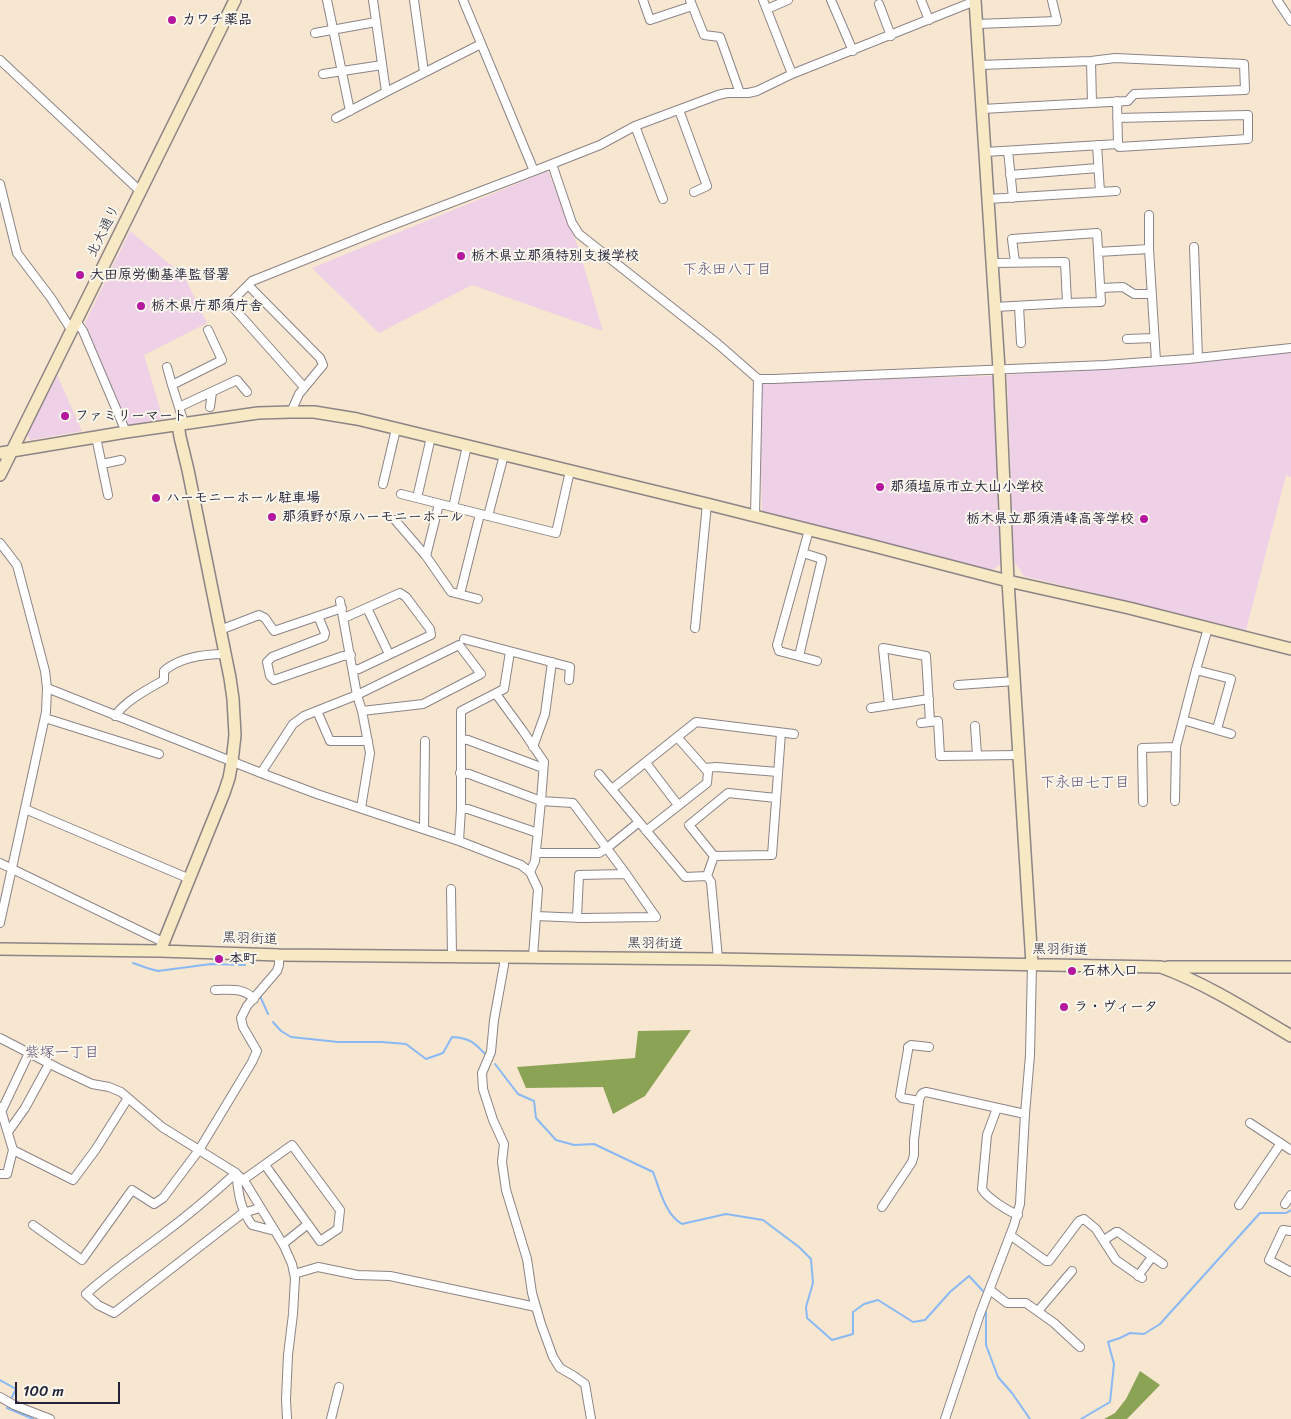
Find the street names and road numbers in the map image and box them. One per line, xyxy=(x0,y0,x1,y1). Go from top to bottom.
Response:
street label: 北大通り xyxy=(84,202,124,260)
street label: 黒羽街道 xyxy=(222,930,278,948)
street label: 黒羽街道 xyxy=(627,935,683,953)
street label: 黒羽街道 xyxy=(1032,941,1088,959)

